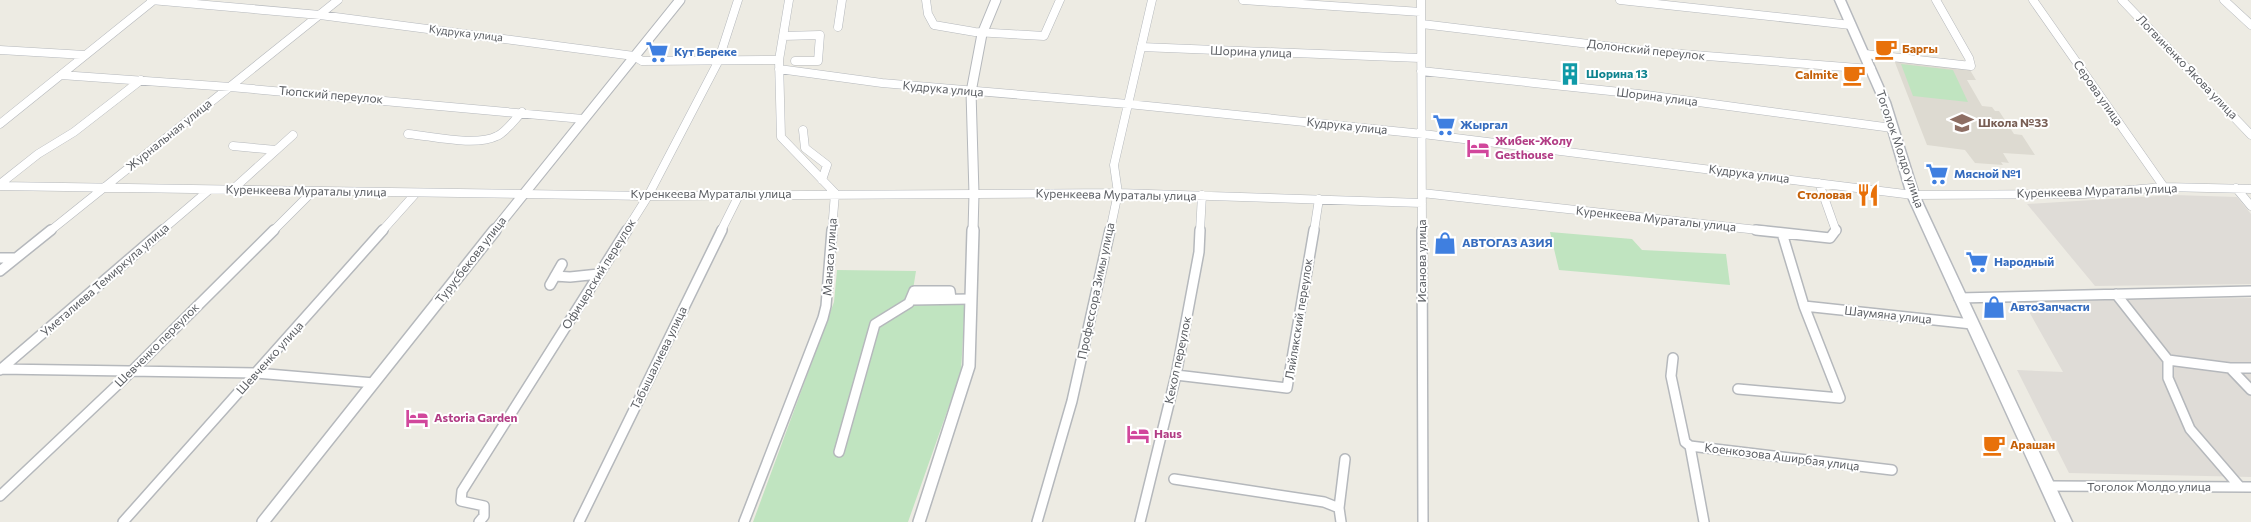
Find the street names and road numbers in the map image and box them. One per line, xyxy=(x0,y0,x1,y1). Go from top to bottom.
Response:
street label: Логвиненко Якова улица xyxy=(2134,11,2241,121)
street label: Кудрука улица xyxy=(428,22,504,43)
street label: Долонский переулок xyxy=(1586,36,1706,62)
street label: Шорина улица xyxy=(1210,43,1292,59)
street label: Серова улица xyxy=(2071,57,2126,128)
street label: Кудрука улица xyxy=(902,77,984,99)
street label: Тюпский переулок xyxy=(278,82,384,106)
street label: Шорина улица xyxy=(1616,84,1699,108)
street label: Тоголок Молдо улица xyxy=(1874,88,1928,209)
street label: Журнальная улица xyxy=(123,95,214,173)
street label: Кудрука улица xyxy=(1306,114,1388,136)
street label: Кудрука улица xyxy=(1708,161,1790,185)
street label: Куренкеева Мураталы улица xyxy=(2016,180,2178,200)
street label: Куренкеева Мураталы улица xyxy=(225,182,387,198)
street label: Куренкеева Мураталы улица xyxy=(631,186,791,200)
street label: Куренкеева Мураталы улица xyxy=(1035,186,1197,202)
street label: Куренкеева Мураталы улица xyxy=(1575,203,1737,233)
street label: Турусбекова улица xyxy=(432,213,509,306)
street label: Офицерский переулок xyxy=(558,215,638,331)
street label: Манаса улица xyxy=(819,218,839,296)
street label: Уметалиева Темиркула улица xyxy=(37,220,171,339)
street label: Исанова улица xyxy=(1414,220,1428,302)
street label: Профессора Зимы улица xyxy=(1074,221,1116,361)
street label: Ляйлякский переулок xyxy=(1281,257,1315,381)
street label: Шевченко переулок xyxy=(111,299,202,389)
street label: Шаумяна улица xyxy=(1844,302,1933,326)
street label: Табышалиева улица xyxy=(627,304,689,411)
street label: Кекол переулок xyxy=(1161,314,1193,405)
street label: Шевченко улица xyxy=(233,318,306,397)
street label: Коенкозова Аширбая улица xyxy=(1704,440,1861,472)
street label: Тоголок Молдо улица xyxy=(2087,479,2211,493)

